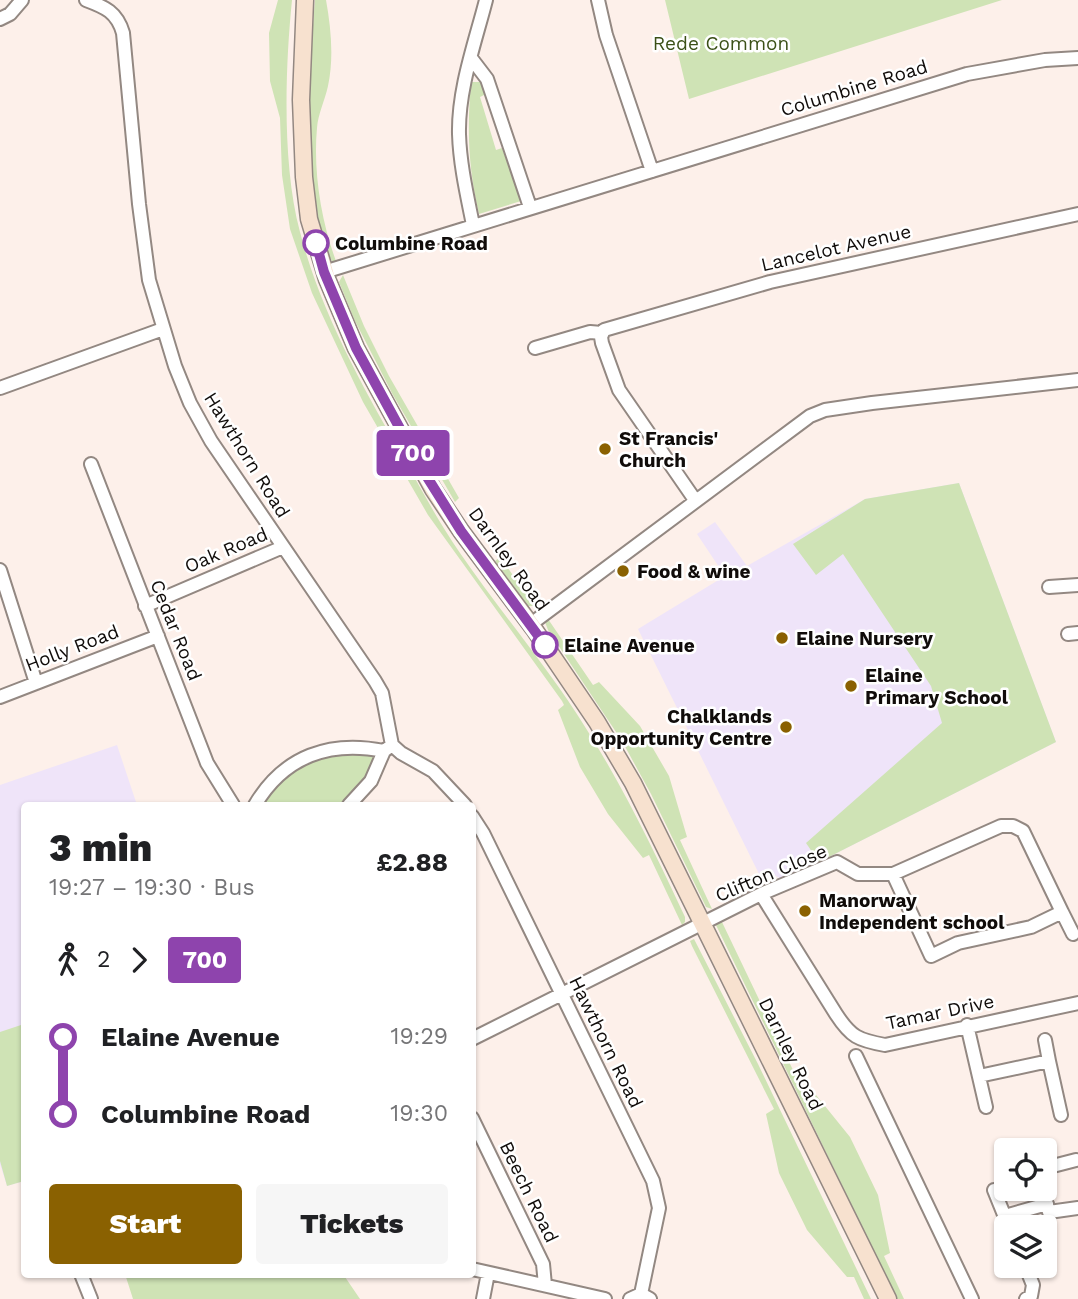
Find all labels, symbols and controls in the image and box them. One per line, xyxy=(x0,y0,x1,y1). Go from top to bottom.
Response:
park label: Rede Common xyxy=(653,32,789,55)
street label: Columbine Road xyxy=(778,55,930,121)
street label: Lancelot Avenue xyxy=(759,220,913,276)
marker: Columbine Road xyxy=(303,230,329,256)
place label: Columbine Road xyxy=(335,232,488,255)
street label: Hawthorn Road xyxy=(199,388,295,522)
place label: St Francis' Church xyxy=(619,427,718,472)
line badge: 700 xyxy=(373,430,453,476)
text: 700 xyxy=(391,439,435,467)
marker: St Francis' Church xyxy=(597,441,613,457)
street label: Darnley Road xyxy=(464,503,554,615)
street label: Oak Road xyxy=(181,522,271,578)
place label: Food & wine xyxy=(637,560,751,583)
marker: Food & wine xyxy=(615,563,631,579)
street label: Cedar Road xyxy=(145,576,207,684)
street label: Holly Road xyxy=(22,620,122,676)
place label: Elaine Nursery xyxy=(796,627,933,650)
marker: Elaine Nursery xyxy=(774,630,790,646)
marker: Elaine Avenue xyxy=(532,632,558,658)
place label: Elaine Avenue xyxy=(564,634,695,657)
place label: Elaine Primary School xyxy=(865,664,1009,709)
marker: Elaine Primary School xyxy=(843,678,859,694)
place label: Chalklands Opportunity Centre xyxy=(590,705,772,750)
marker: Chalklands Opportunity Centre xyxy=(778,719,794,735)
text: 3 min xyxy=(49,826,152,870)
street label: Clifton Close xyxy=(712,839,830,907)
text: £2.88 xyxy=(376,847,448,877)
text: 19:27 – 19:30 · Bus xyxy=(49,874,255,901)
place label: Manorway Independent school xyxy=(819,889,1005,934)
marker: Manorway Independent school xyxy=(797,903,813,919)
icon: walk xyxy=(49,941,87,979)
icon: forward xyxy=(120,941,158,979)
text: 2 xyxy=(97,946,110,973)
text: 700 xyxy=(182,946,227,974)
street label: Hawthorn Road xyxy=(564,972,648,1112)
street label: Tamar Drive xyxy=(884,989,996,1035)
street label: Darnley Road xyxy=(754,994,828,1114)
text: Elaine Avenue xyxy=(101,1022,280,1052)
text: 19:29 xyxy=(390,1023,448,1050)
text: Columbine Road xyxy=(101,1099,310,1129)
text: 19:30 xyxy=(390,1100,448,1127)
street label: Beech Road xyxy=(495,1138,563,1246)
map controls xyxy=(994,1138,1057,1278)
button: locate xyxy=(994,1138,1057,1201)
button: Start xyxy=(49,1184,242,1264)
button: Tickets xyxy=(256,1184,448,1264)
button: layers xyxy=(994,1215,1057,1278)

